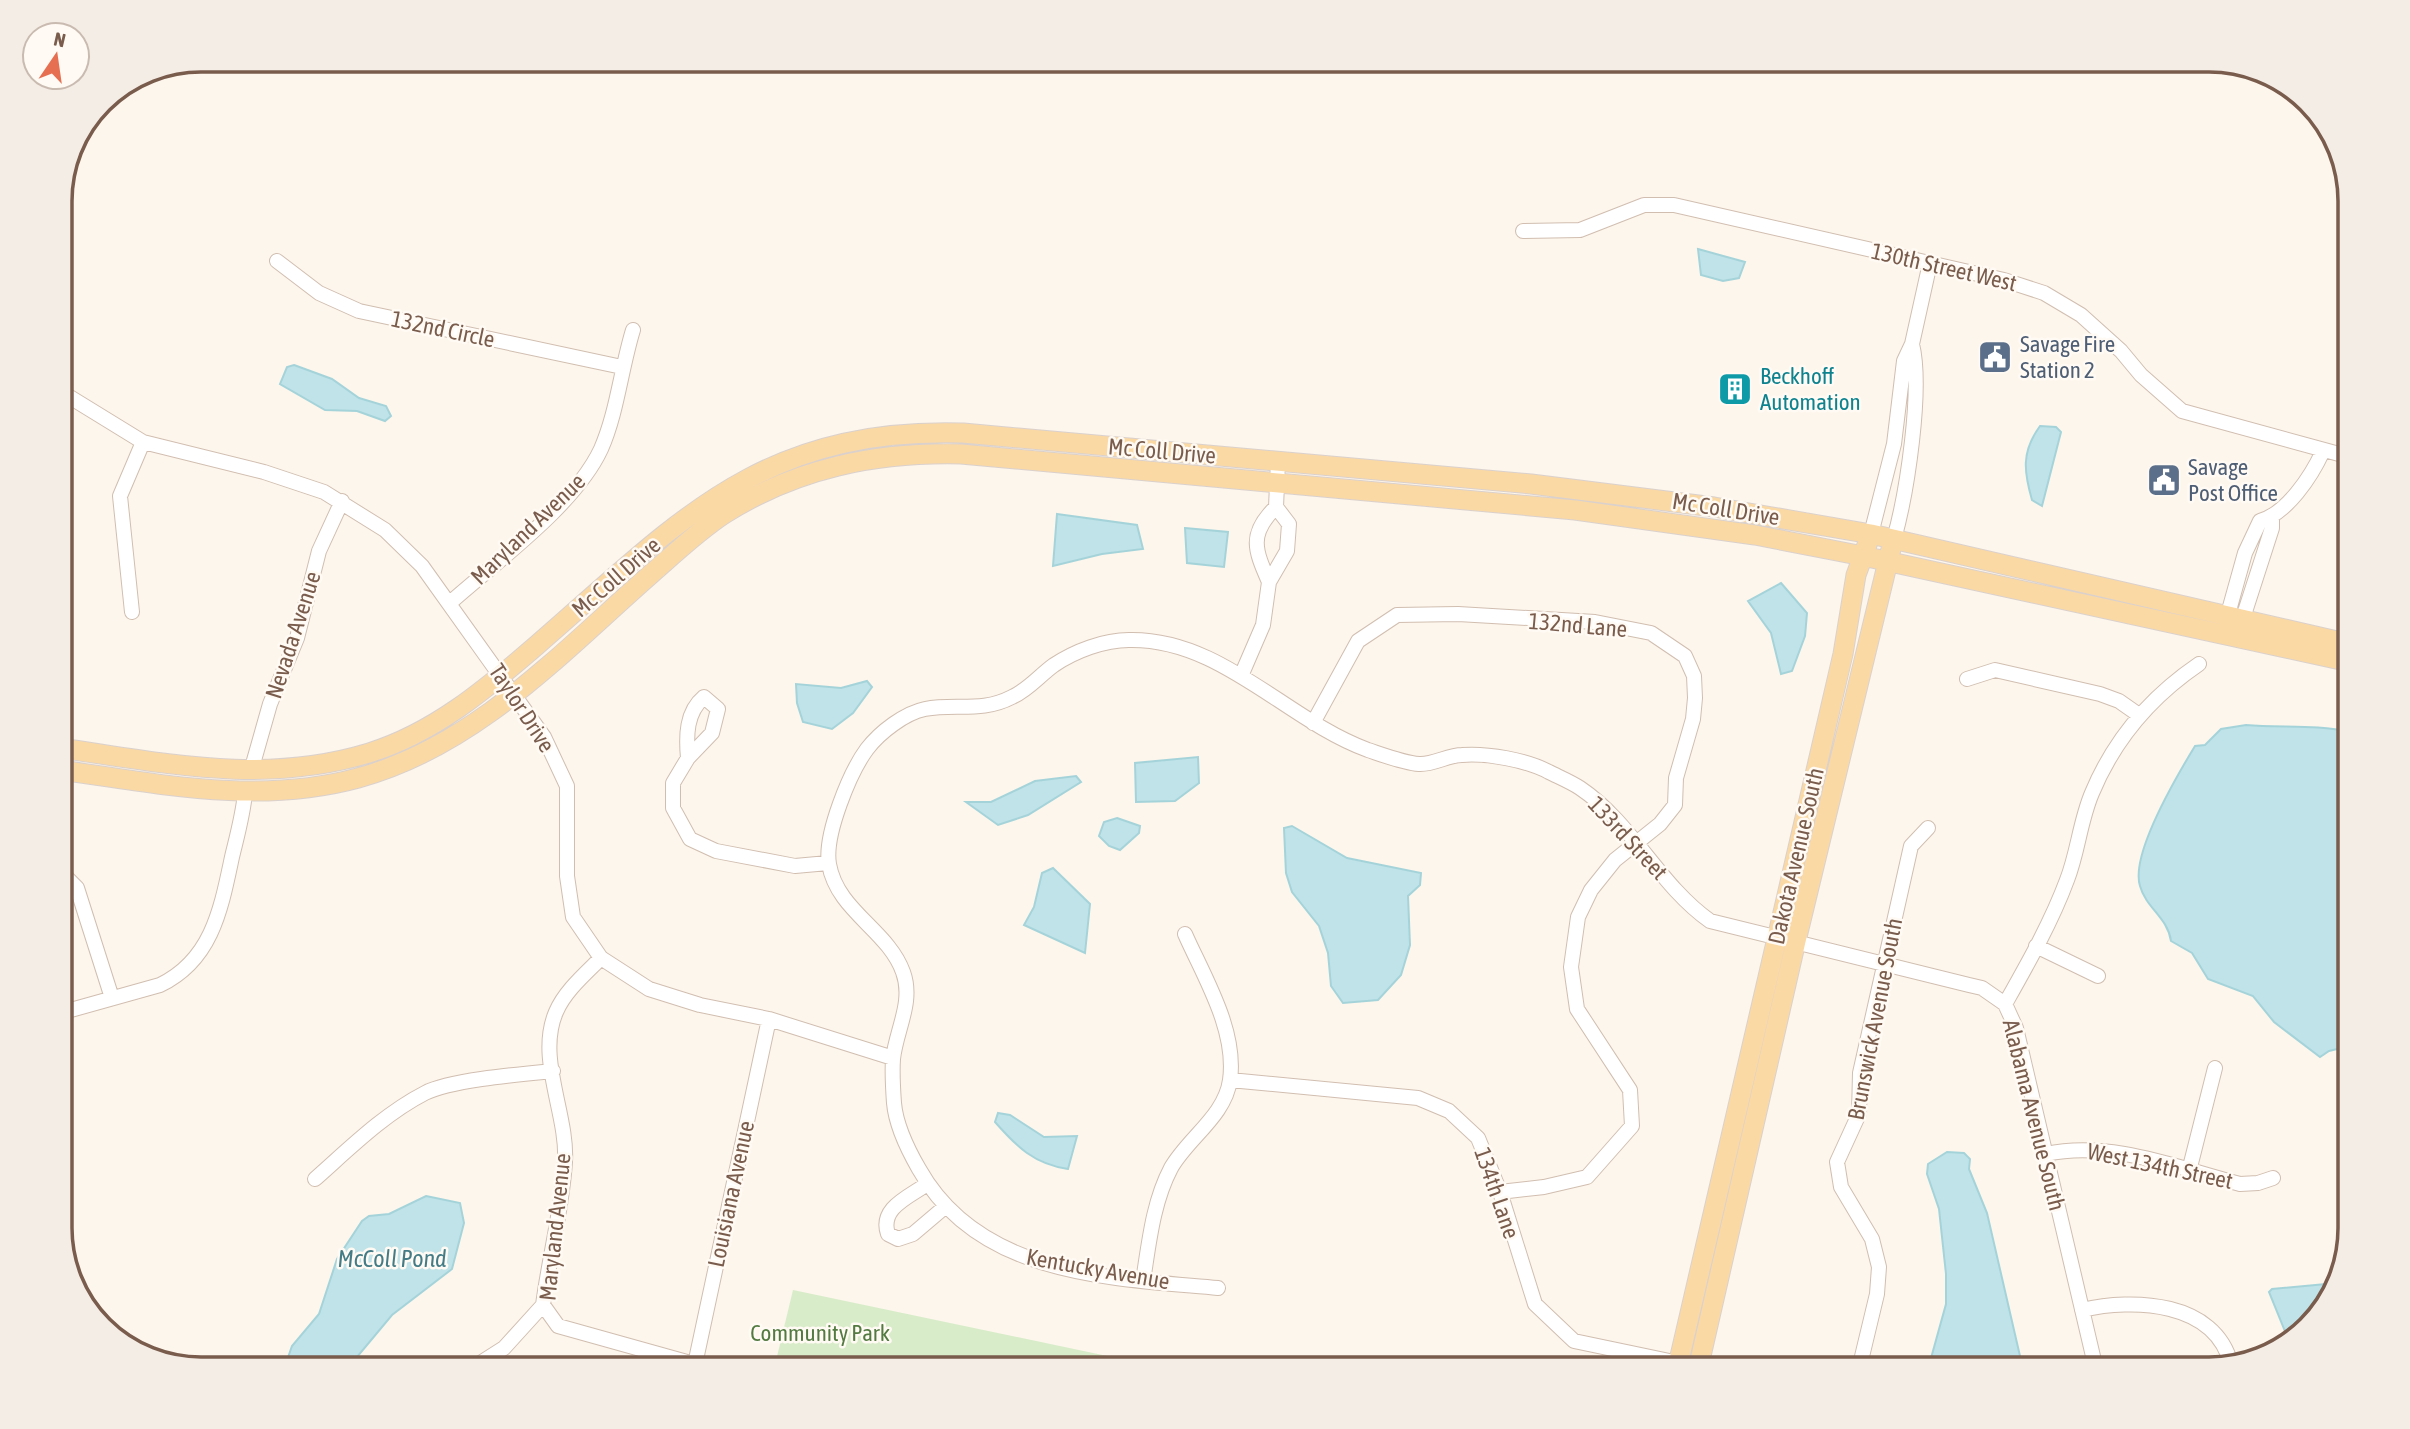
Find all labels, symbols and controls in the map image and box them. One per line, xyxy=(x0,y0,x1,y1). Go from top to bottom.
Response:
north arrow xyxy=(21,21,91,91)
text: N xyxy=(52,27,68,51)
street label: 130th Street West xyxy=(1869,238,2019,296)
street label: 132nd Circle xyxy=(389,305,497,353)
place label: Savage Fire Station 2 xyxy=(2020,331,2115,383)
public building icon: Savage Fire Station 2 xyxy=(1976,338,2014,376)
place label: Beckhoff Automation xyxy=(1760,363,1861,415)
building icon: Beckhoff Automation xyxy=(1716,370,1754,408)
street label: Mc Coll Drive xyxy=(1107,433,1217,469)
place label: Savage Post Office xyxy=(2188,454,2278,506)
public building icon: Savage Post Office xyxy=(2145,461,2183,499)
street label: Maryland Avenue xyxy=(466,468,590,590)
street label: Mc Coll Drive xyxy=(1671,488,1781,530)
street label: Mc Coll Drive xyxy=(567,532,665,622)
street label: Nevada Avenue xyxy=(260,568,326,702)
street label: 132nd Lane xyxy=(1528,608,1628,642)
street label: Taylor Drive xyxy=(484,659,560,757)
street label: Dakota Avenue South xyxy=(1763,765,1829,947)
street label: 133rd Street xyxy=(1583,791,1673,885)
street label: Brunswick Avenue South xyxy=(1843,916,1907,1122)
street label: Alabama Avenue South xyxy=(1998,1017,2070,1213)
street label: Louisiana Avenue xyxy=(703,1118,759,1270)
street label: West 134th Street xyxy=(2085,1138,2235,1194)
street label: 134th Lane xyxy=(1469,1144,1525,1242)
street label: Maryland Avenue xyxy=(534,1152,576,1302)
street label: Kentucky Avenue xyxy=(1024,1244,1172,1294)
water label: McColl Pond xyxy=(338,1245,446,1272)
park label: Community Park xyxy=(750,1320,890,1346)

